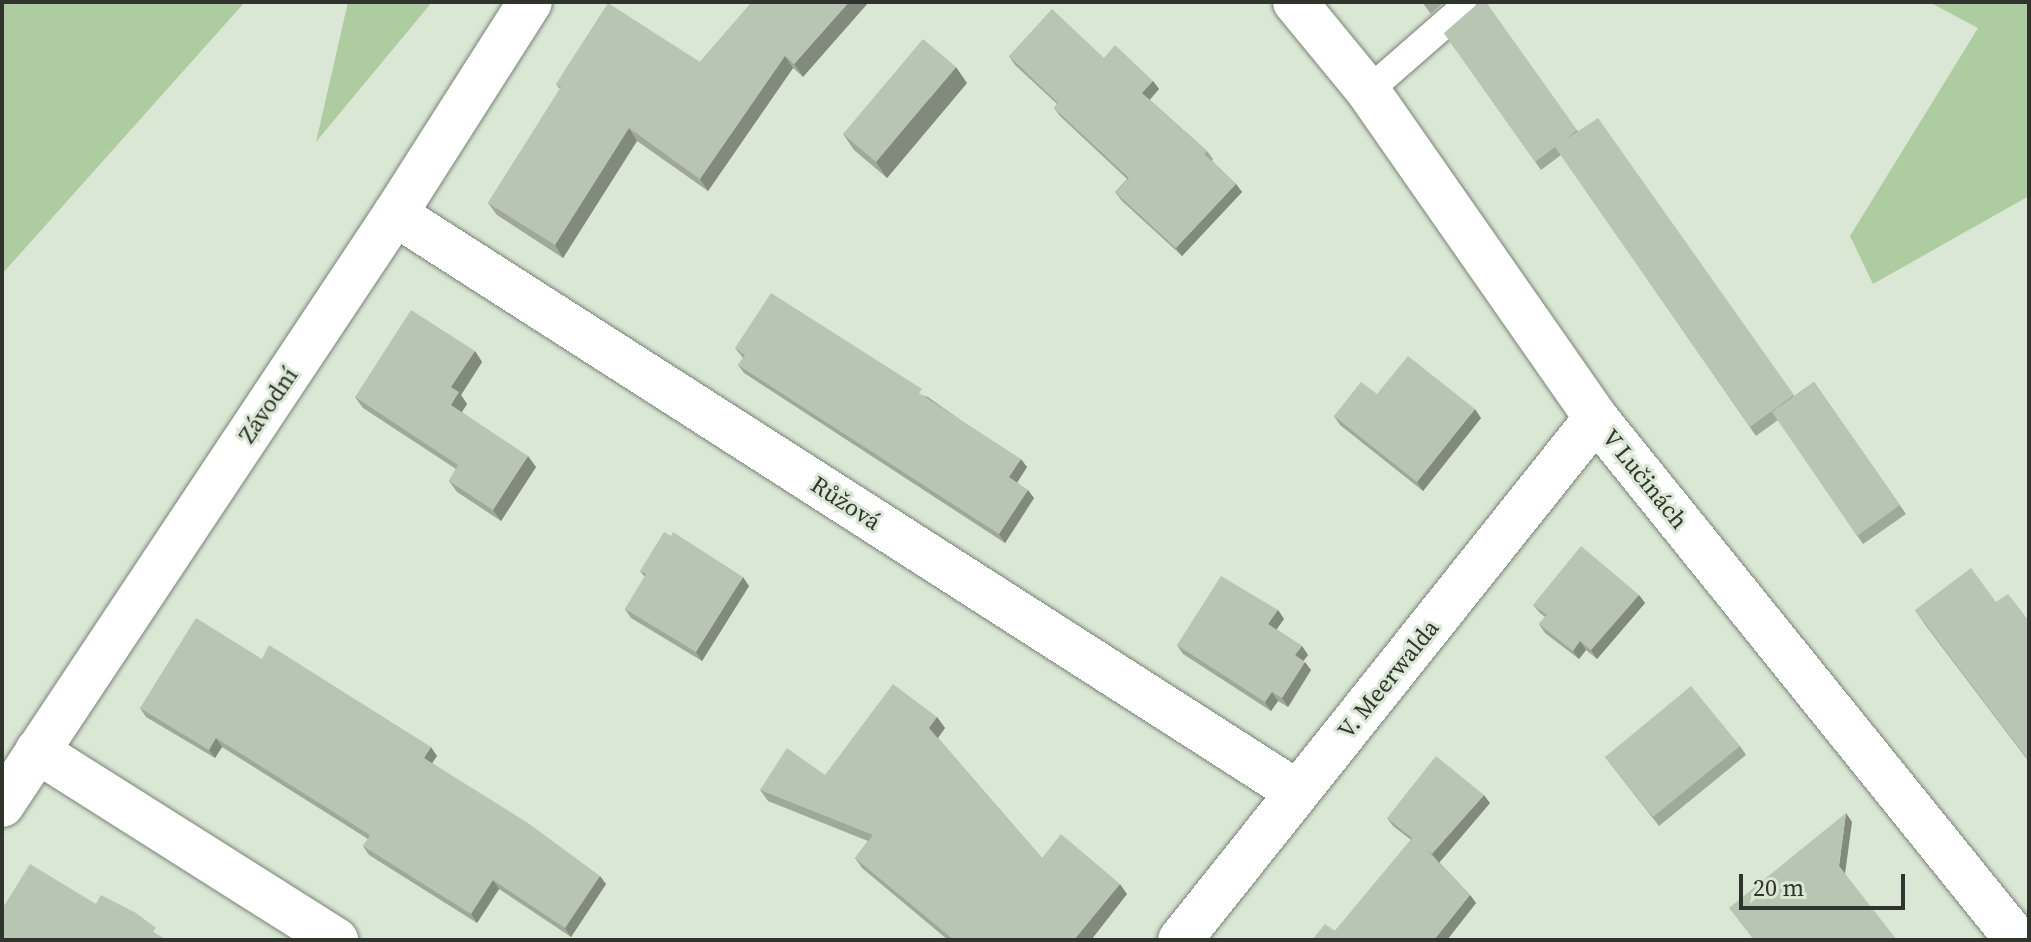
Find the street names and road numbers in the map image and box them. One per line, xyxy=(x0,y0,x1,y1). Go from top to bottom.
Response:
street label: Závodní xyxy=(232,362,304,448)
street label: V Lučinách xyxy=(1596,423,1694,535)
street label: Růžová xyxy=(806,470,886,536)
street label: V. Meerwalda xyxy=(1331,614,1445,744)

